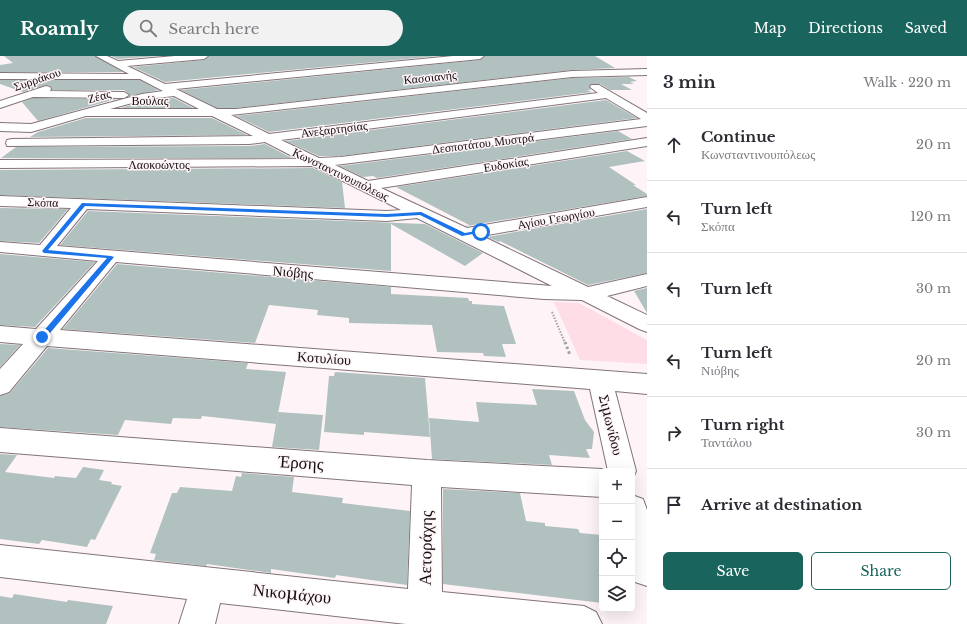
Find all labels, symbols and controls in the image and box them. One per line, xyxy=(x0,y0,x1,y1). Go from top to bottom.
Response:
search box xyxy=(123,10,403,46)
text: Roamly xyxy=(20,17,99,40)
icon: search xyxy=(137,17,159,39)
text: Search here xyxy=(169,19,259,38)
text: Map xyxy=(754,19,786,37)
text: Directions xyxy=(808,19,883,37)
text: Saved xyxy=(905,19,947,37)
street label: Συρράκου xyxy=(11,64,63,94)
street label: Κασσιανής xyxy=(403,67,458,87)
text: 3 min xyxy=(663,72,716,93)
text: Walk · 220 m xyxy=(863,74,951,91)
street label: Ζέας xyxy=(86,85,113,106)
street label: Βούλας xyxy=(132,93,169,108)
street label: Ανεξαρτησίας xyxy=(300,117,369,141)
text: Continue xyxy=(701,127,776,146)
street label: Δεσποτάτου Μυστρά xyxy=(431,129,536,157)
icon: ahead xyxy=(663,134,685,156)
text: 20 m xyxy=(916,136,951,153)
street label: Κωνσταντινουπόλεως xyxy=(290,144,392,204)
text: Κωνσταντινουπόλεως xyxy=(701,146,815,163)
street label: Ευδοκίας xyxy=(482,153,530,175)
street label: Λαοκοώντος xyxy=(128,157,190,172)
street label: Σκόπα xyxy=(27,194,60,210)
text: Turn left xyxy=(701,199,772,218)
street label: Αγίου Γεωργίου xyxy=(516,204,596,232)
icon: left xyxy=(663,206,685,228)
text: 120 m xyxy=(910,208,951,225)
text: Σκόπα xyxy=(701,218,735,235)
route start xyxy=(472,223,490,241)
street label: Νιόβης xyxy=(272,261,315,283)
icon: left xyxy=(663,278,685,300)
text: Turn left xyxy=(701,279,772,298)
text: 30 m xyxy=(916,280,951,297)
route end xyxy=(33,328,51,346)
text: Turn left xyxy=(701,343,772,362)
street label: Κοτυλίου xyxy=(296,347,352,369)
icon: left xyxy=(663,350,685,372)
text: 20 m xyxy=(916,352,951,369)
text: Νιόβης xyxy=(701,362,739,379)
street label: Σιμωνίδου xyxy=(595,393,627,457)
text: Turn right xyxy=(701,415,784,434)
icon: right xyxy=(663,422,685,444)
text: 30 m xyxy=(916,424,951,441)
text: Ταντάλου xyxy=(701,434,752,451)
street label: Έρσης xyxy=(277,451,324,475)
map controls xyxy=(599,468,635,612)
button: + xyxy=(599,468,635,504)
icon: arrive xyxy=(663,494,685,516)
text: Arrive at destination xyxy=(701,495,862,514)
button: − xyxy=(599,504,635,540)
street label: Αετοράχης xyxy=(415,510,437,586)
button: locate xyxy=(599,540,635,576)
button: Save xyxy=(663,552,803,590)
button: Share xyxy=(811,552,951,590)
button: layers xyxy=(599,576,635,612)
street label: Νικομάχου xyxy=(252,579,332,609)

